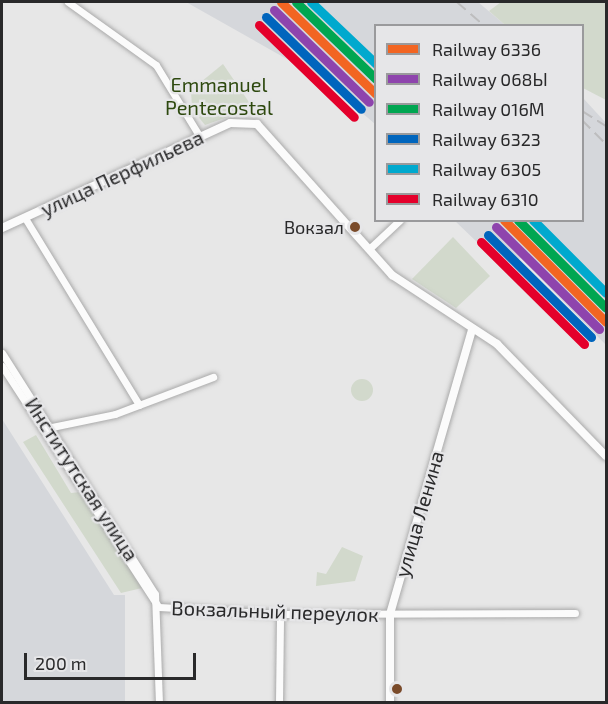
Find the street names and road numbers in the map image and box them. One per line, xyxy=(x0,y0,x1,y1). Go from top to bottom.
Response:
street label: улица Перфильева xyxy=(37,125,207,221)
street label: Институтская улица xyxy=(20,393,144,565)
street label: улица Ленина xyxy=(390,448,448,580)
street label: Вокзальный переулок xyxy=(171,595,379,627)

